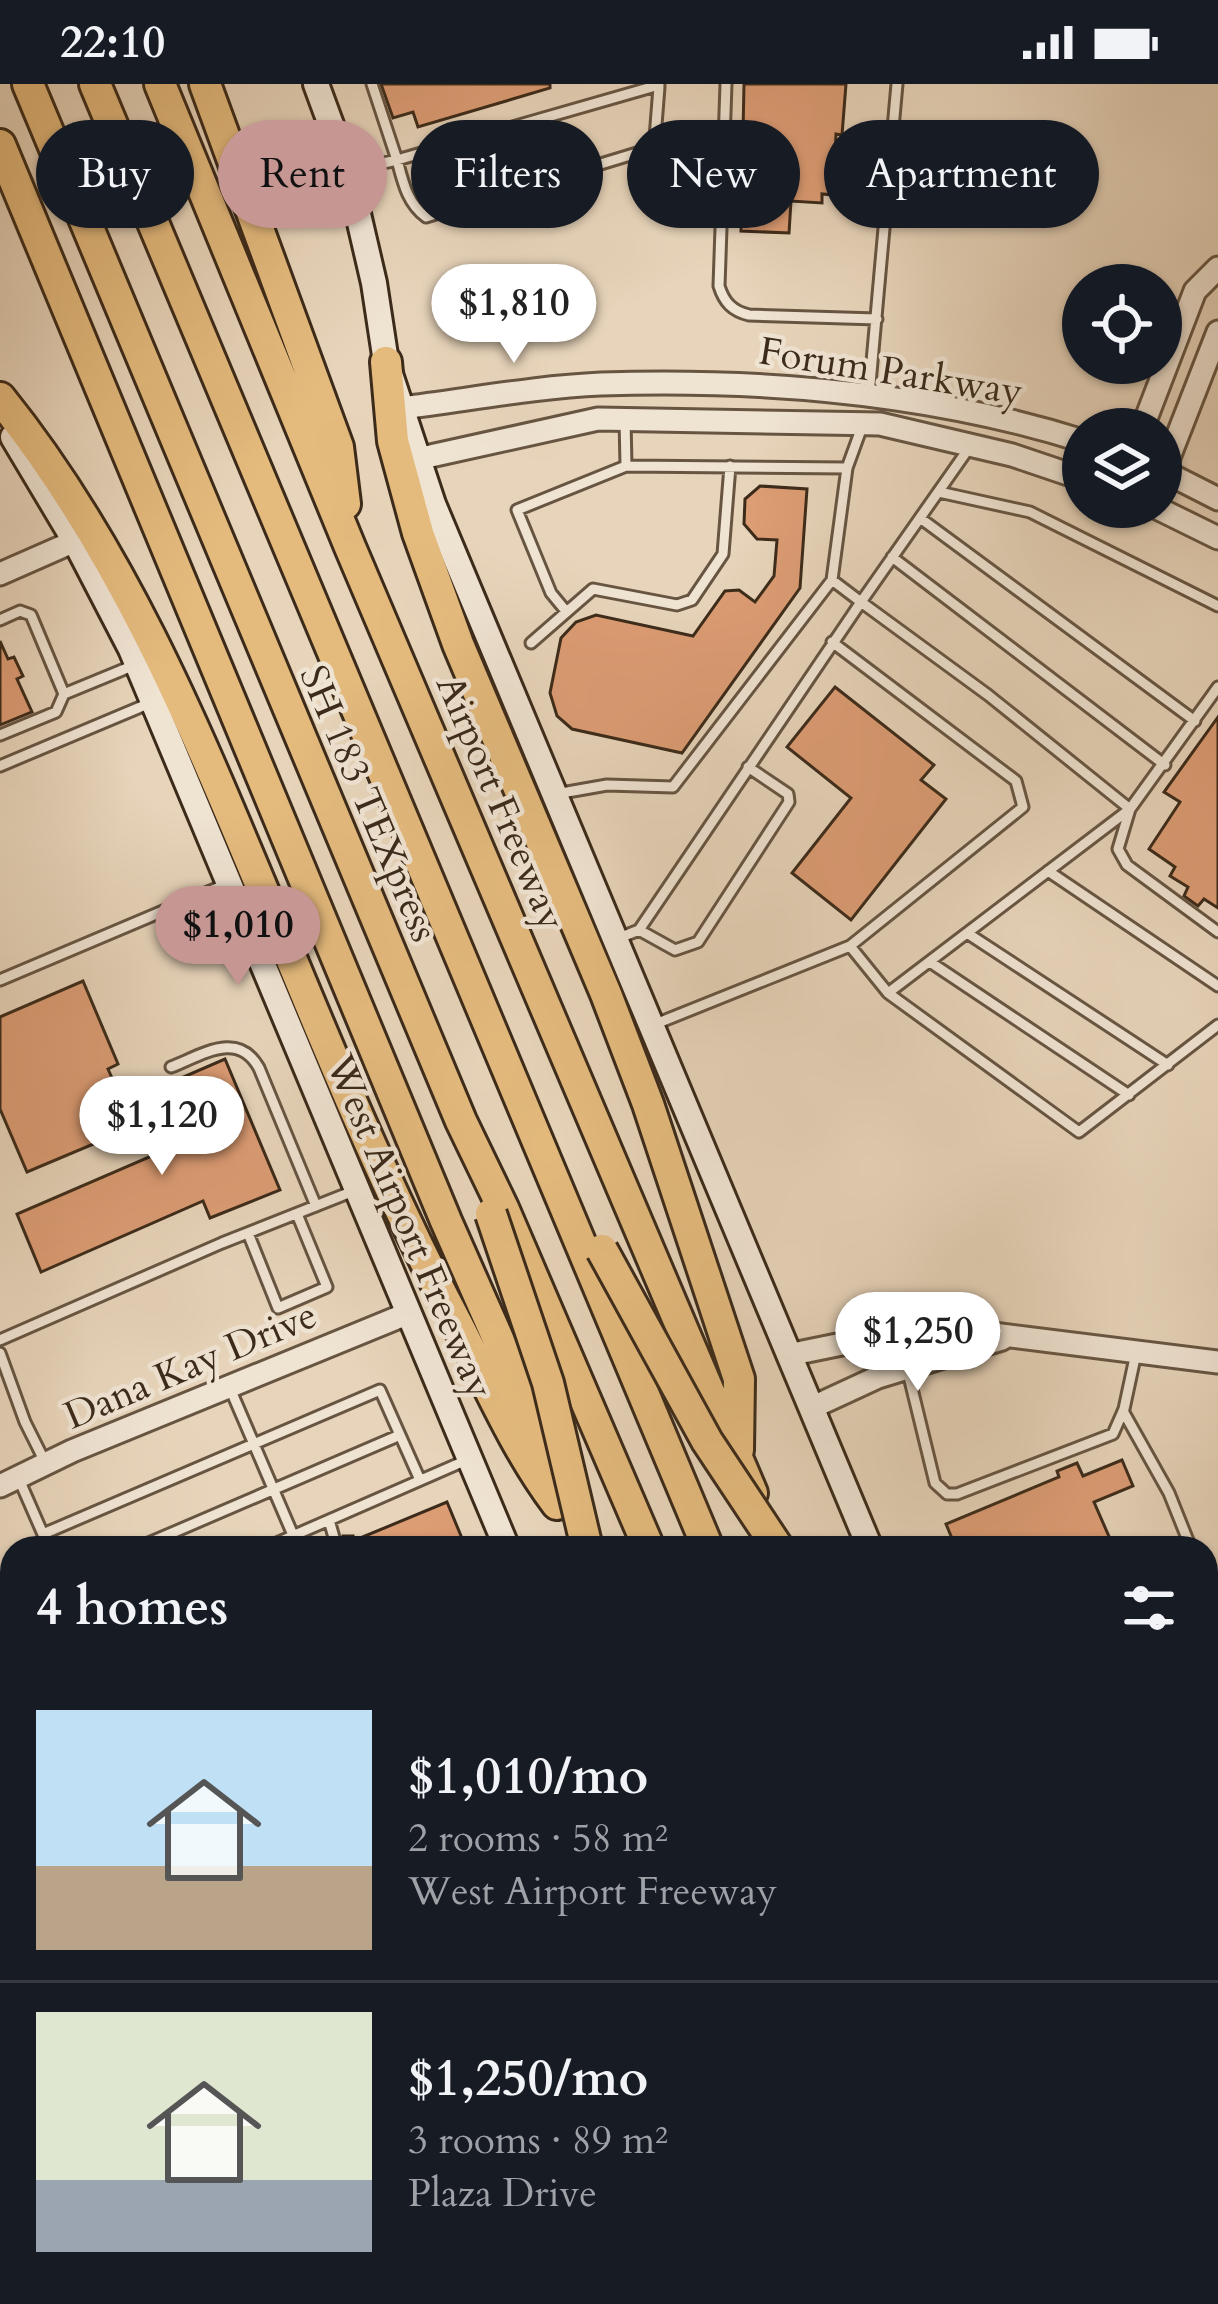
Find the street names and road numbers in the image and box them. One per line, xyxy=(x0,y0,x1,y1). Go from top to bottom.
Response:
street label: Forum Parkway xyxy=(755,324,1027,419)
street label: SH 183 TEXpress xyxy=(287,657,451,950)
street label: Airport Freeway xyxy=(423,667,578,939)
street label: West Airport Freeway xyxy=(313,1045,506,1407)
street label: Dana Kay Drive xyxy=(56,1288,325,1442)

